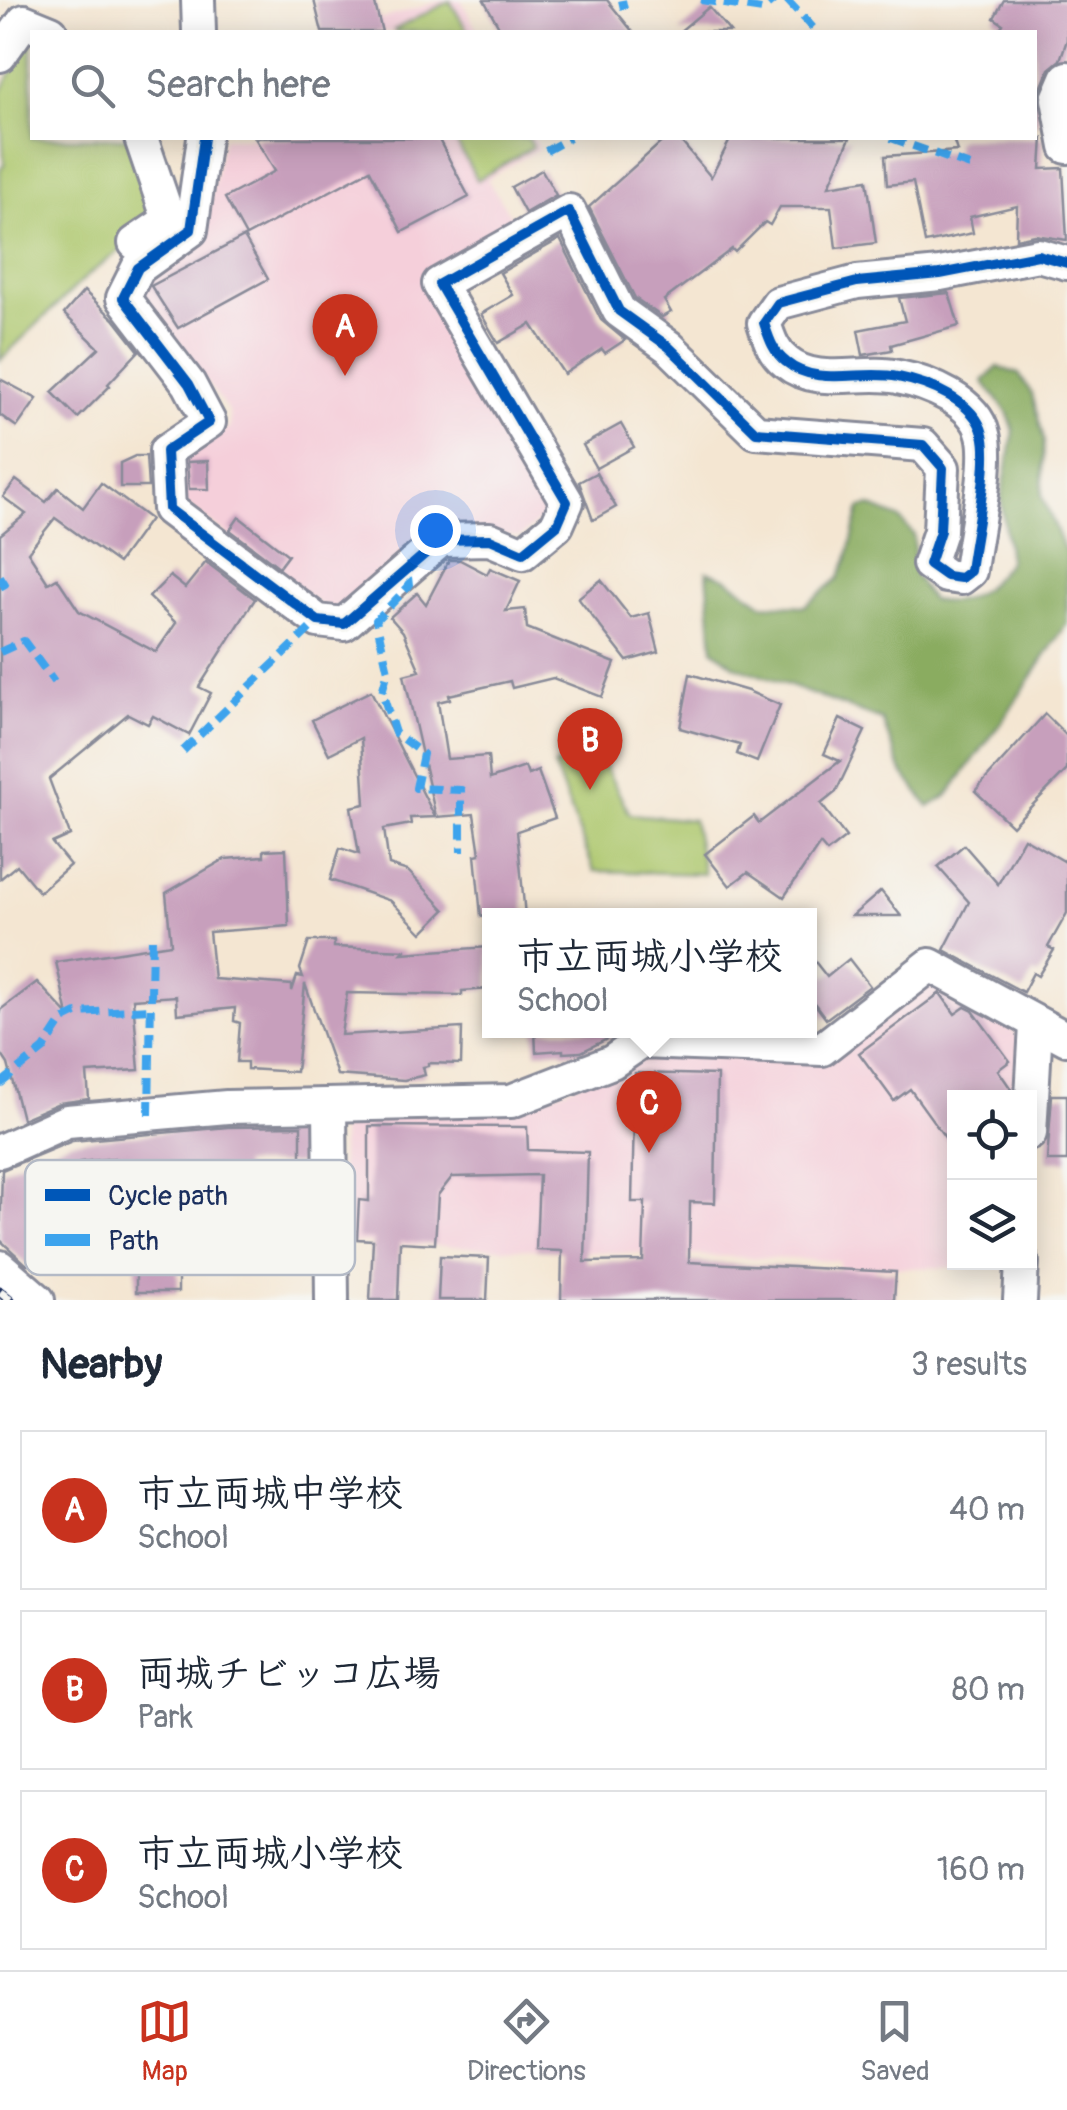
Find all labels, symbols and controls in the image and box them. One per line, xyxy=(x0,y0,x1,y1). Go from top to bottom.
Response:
search box xyxy=(30,30,1037,140)
icon: search xyxy=(65,58,120,113)
text: Search here xyxy=(145,61,331,109)
pin: A xyxy=(312,294,378,376)
your location xyxy=(410,505,461,556)
pin: B xyxy=(558,708,622,790)
popup xyxy=(482,908,817,1038)
text: 市立両城小学校 xyxy=(516,933,783,981)
text: School xyxy=(516,981,608,1021)
pin: C xyxy=(616,1070,682,1153)
map controls xyxy=(947,1090,1037,1270)
button: locate xyxy=(947,1090,1037,1180)
legend xyxy=(25,1160,355,1275)
text: Cycle path xyxy=(108,1179,228,1214)
button: layers xyxy=(947,1180,1037,1270)
text: Path xyxy=(108,1224,159,1259)
text: Nearby xyxy=(40,1339,162,1391)
text: 3 results xyxy=(911,1345,1027,1385)
text: 市立両城中学校 xyxy=(137,1470,403,1518)
text: A xyxy=(64,1490,85,1530)
text: 40 m xyxy=(949,1490,1025,1530)
text: School xyxy=(137,1518,229,1558)
text: 両城チビッコ広場 xyxy=(137,1650,441,1698)
text: B xyxy=(65,1670,84,1710)
text: 80 m xyxy=(952,1670,1025,1710)
text: Park xyxy=(137,1698,193,1738)
text: 市立両城小学校 xyxy=(137,1830,403,1878)
text: C xyxy=(65,1850,84,1890)
text: 160 m xyxy=(937,1850,1025,1890)
text: School xyxy=(137,1878,229,1918)
tab: Map xyxy=(137,1994,192,2089)
tab: Directions xyxy=(467,1994,586,2089)
tab: Saved xyxy=(860,1994,930,2089)

